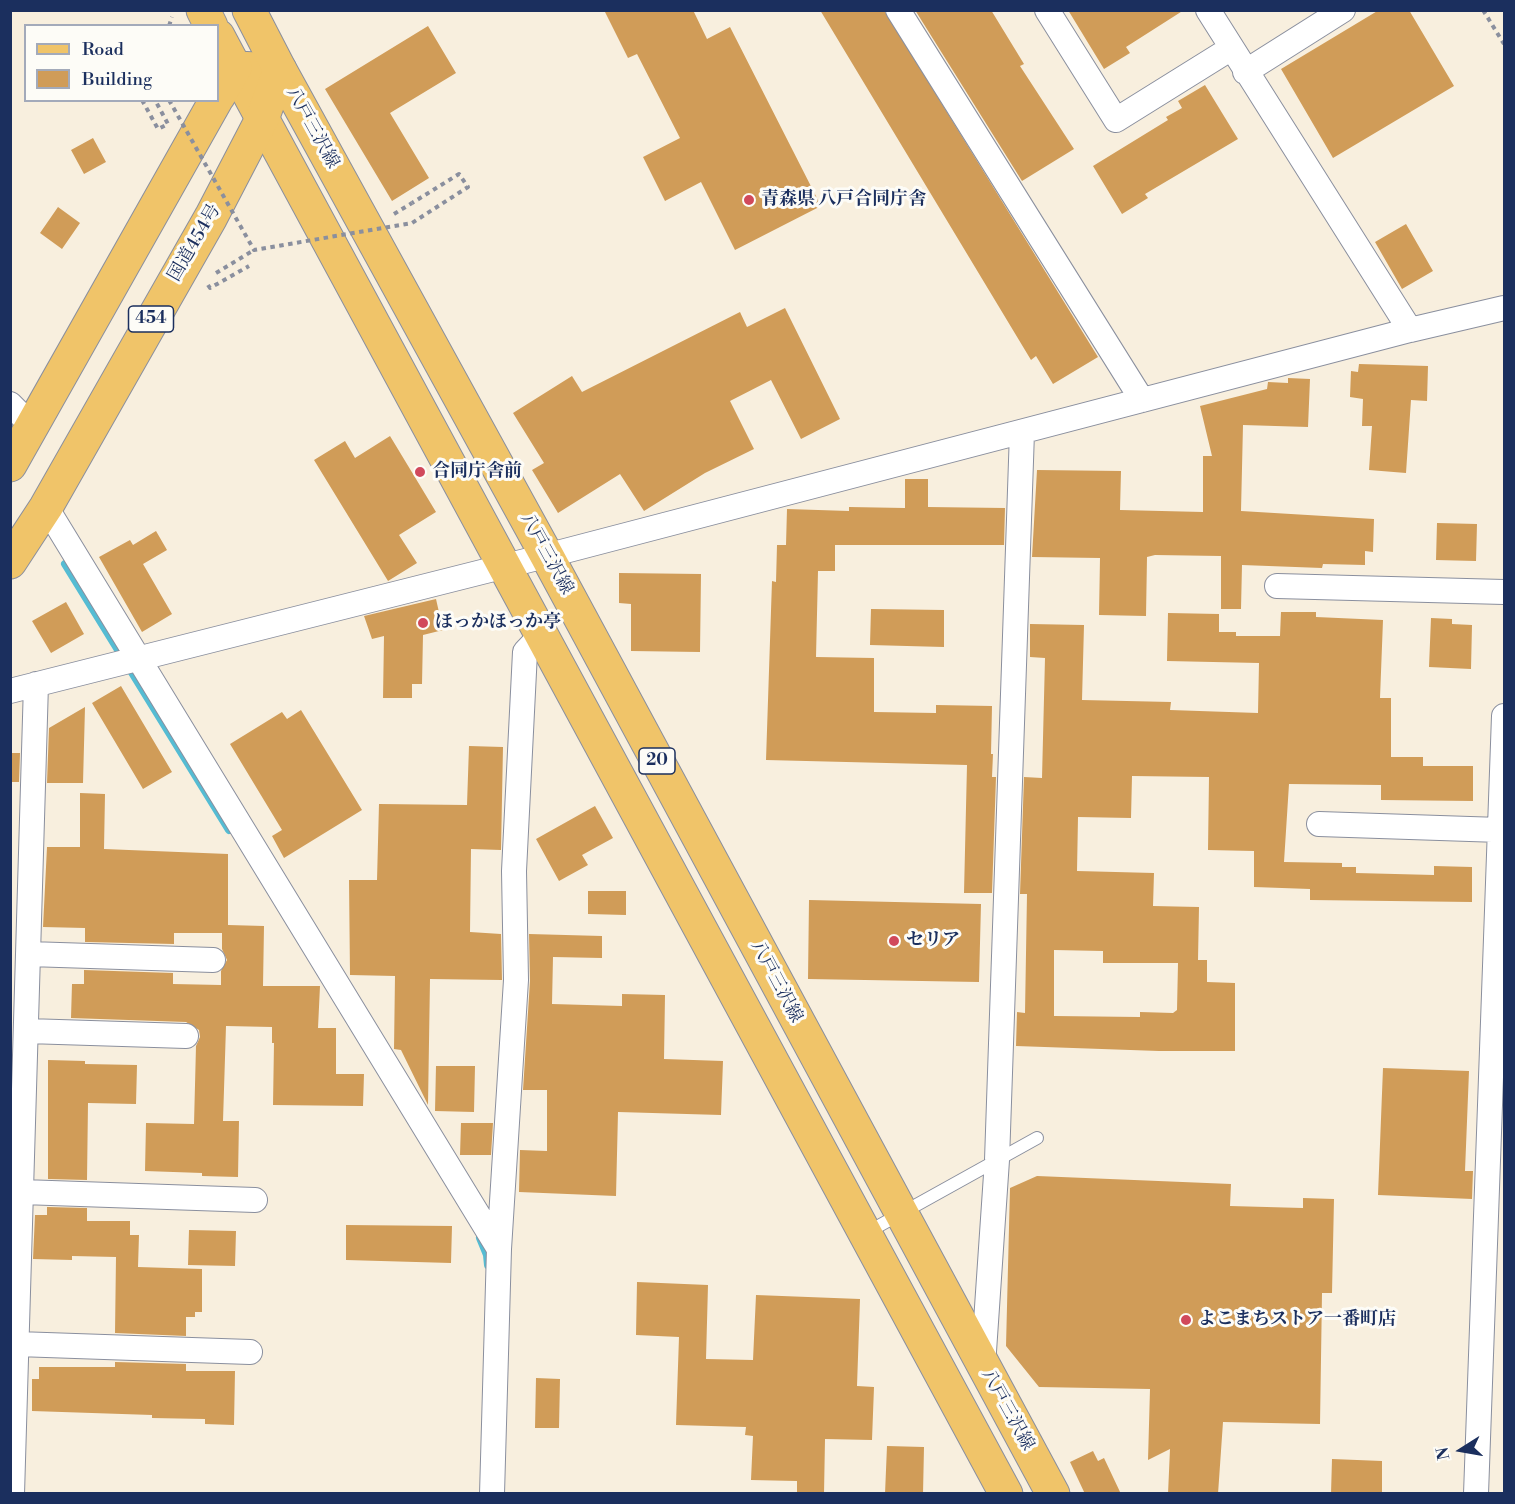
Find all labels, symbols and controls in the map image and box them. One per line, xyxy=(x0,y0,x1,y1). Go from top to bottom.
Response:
legend xyxy=(24,24,219,102)
text: Road xyxy=(82,38,124,61)
text: Building xyxy=(82,68,152,91)
street label: 八戸三沢線 xyxy=(281,83,343,173)
place label: 青森県 八戸合同庁舎 xyxy=(761,189,926,211)
marker: 青森県 八戸合同庁舎 xyxy=(742,193,756,207)
street label: 国道454号 xyxy=(164,200,226,286)
road number: 454 xyxy=(128,306,174,332)
place label: 合同庁舎前 xyxy=(432,461,522,483)
marker: 合同庁舎前 xyxy=(413,465,427,479)
street label: 八戸三沢線 xyxy=(515,509,577,599)
place label: ほっかほっか亭 xyxy=(435,612,561,634)
marker: ほっかほっか亭 xyxy=(416,616,430,630)
road number: 20 xyxy=(639,748,675,774)
place label: セリア xyxy=(906,930,960,952)
marker: セリア xyxy=(887,934,901,948)
street label: 八戸三沢線 xyxy=(745,937,807,1027)
place label: よこまちストア一番町店 xyxy=(1198,1309,1396,1331)
marker: よこまちストア一番町店 xyxy=(1179,1313,1193,1327)
street label: 八戸三沢線 xyxy=(976,1365,1038,1455)
north arrow xyxy=(1431,1420,1491,1480)
text: N xyxy=(1432,1445,1454,1462)

